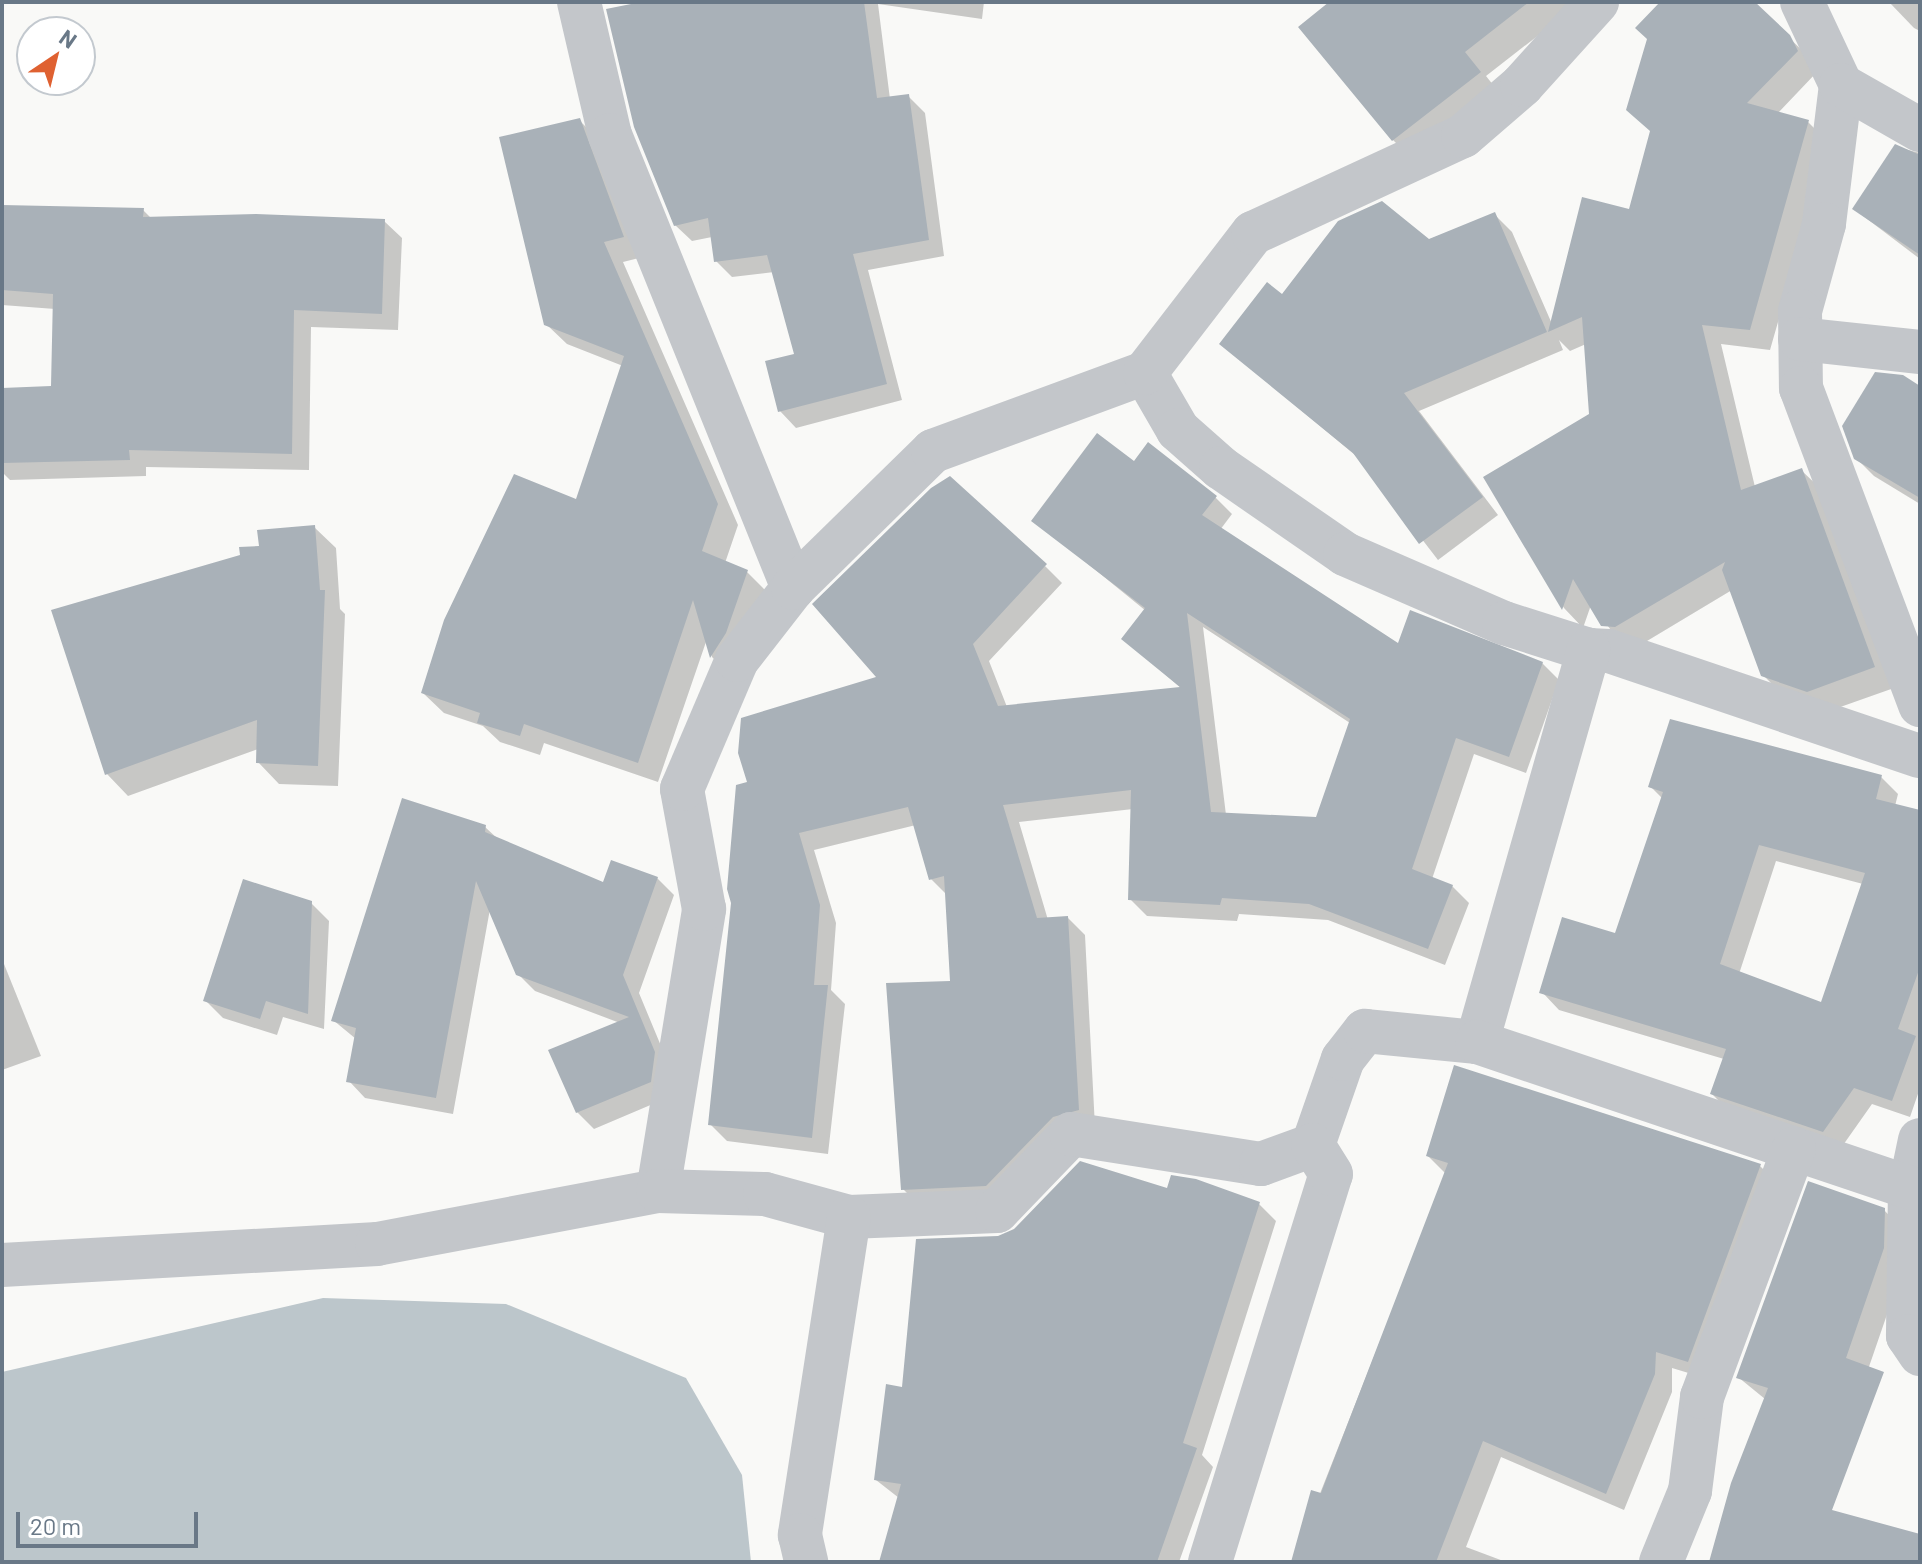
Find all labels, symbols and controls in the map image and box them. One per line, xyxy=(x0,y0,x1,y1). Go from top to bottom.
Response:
north arrow xyxy=(16,16,96,96)
text: N xyxy=(55,23,82,53)
scale bar xyxy=(20,1496,202,1546)
text: 20 m xyxy=(30,1511,81,1540)

